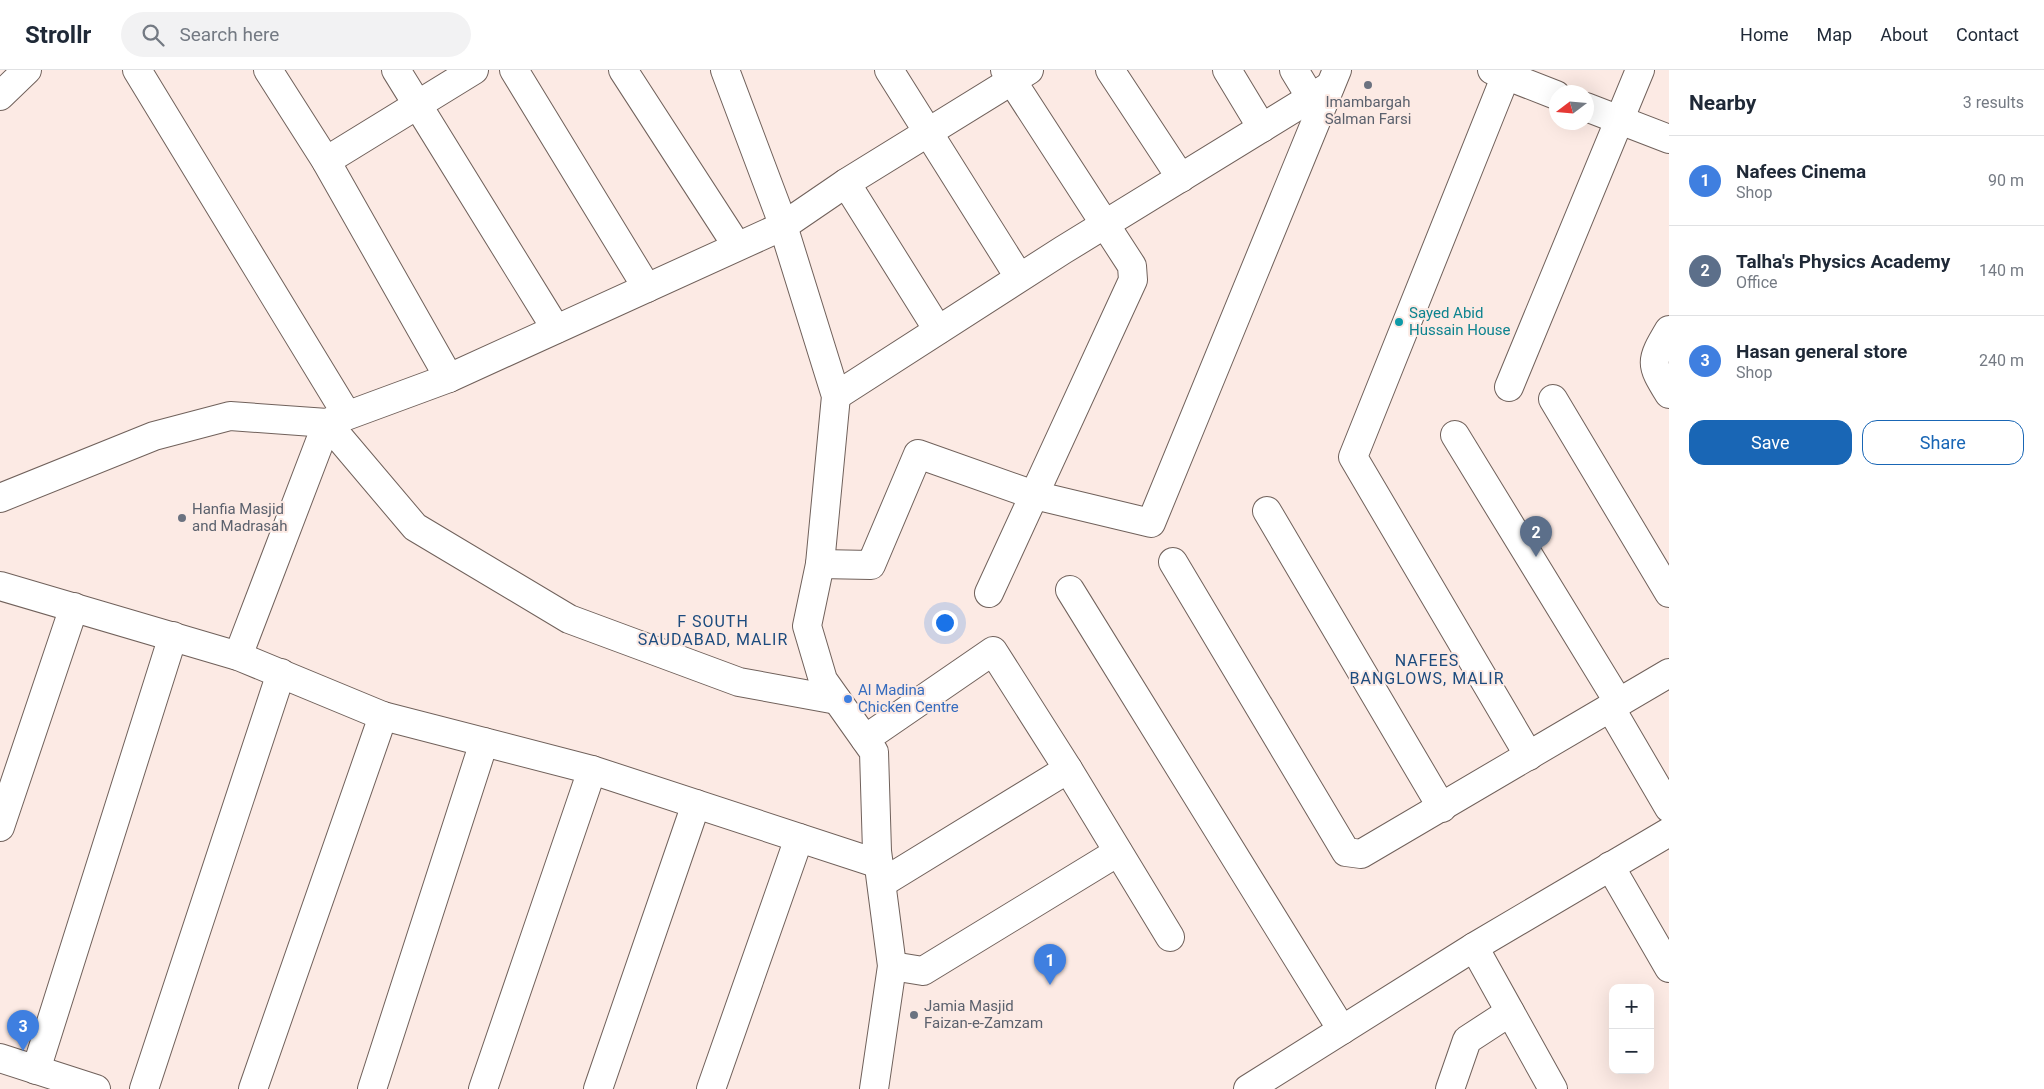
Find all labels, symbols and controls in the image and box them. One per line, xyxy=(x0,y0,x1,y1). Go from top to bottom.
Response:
search box xyxy=(121,12,471,57)
text: Strollr xyxy=(25,21,91,49)
icon: search xyxy=(139,21,167,49)
text: Search here xyxy=(179,23,279,46)
text: Home xyxy=(1740,24,1789,45)
text: Map xyxy=(1817,24,1852,45)
text: About xyxy=(1880,24,1928,45)
text: Contact xyxy=(1956,24,2019,45)
marker: Imambargah Salman Farsi xyxy=(1362,79,1374,91)
north arrow xyxy=(1549,85,1594,130)
text: Nearby xyxy=(1689,91,1756,115)
place label: Imambargah Salman Farsi xyxy=(1325,93,1411,128)
text: 3 results xyxy=(1963,93,2024,112)
text: Nafees Cinema xyxy=(1736,160,1866,183)
text: 1 xyxy=(1700,171,1710,190)
text: 90 m xyxy=(1988,171,2024,190)
text: Shop xyxy=(1736,183,1772,202)
text: Talha's Physics Academy xyxy=(1736,250,1950,273)
text: 2 xyxy=(1700,261,1710,280)
text: 140 m xyxy=(1979,261,2024,280)
text: Office xyxy=(1736,273,1778,292)
place label: Sayed Abid Hussain House xyxy=(1409,304,1511,339)
marker: Sayed Abid Hussain House xyxy=(1393,316,1405,328)
text: Hasan general store xyxy=(1736,340,1907,363)
text: 3 xyxy=(1700,351,1710,370)
text: 240 m xyxy=(1979,351,2024,370)
text: Shop xyxy=(1736,363,1772,382)
button: Save xyxy=(1689,420,1852,465)
button: Share xyxy=(1862,420,2024,465)
place label: Hanfia Masjid and Madrasah xyxy=(192,500,287,535)
marker: Hanfia Masjid and Madrasah xyxy=(176,512,188,524)
pin: 2 xyxy=(1520,516,1552,557)
your location xyxy=(932,610,958,636)
district label: F SOUTH SAUDABAD, MALIR xyxy=(638,612,788,649)
district label: NAFEES BANGLOWS, MALIR xyxy=(1349,651,1505,688)
place label: Al Madina Chicken Centre xyxy=(858,681,959,716)
marker: Al Madina Chicken Centre xyxy=(842,693,854,705)
pin: 1 xyxy=(1034,944,1066,985)
map controls xyxy=(1609,984,1654,1074)
button: + xyxy=(1609,984,1654,1029)
place label: Jamia Masjid Faizan-e-Zamzam xyxy=(924,997,1043,1032)
marker: Jamia Masjid Faizan-e-Zamzam xyxy=(908,1009,920,1021)
pin: 3 xyxy=(7,1010,39,1051)
button: − xyxy=(1609,1029,1654,1074)

